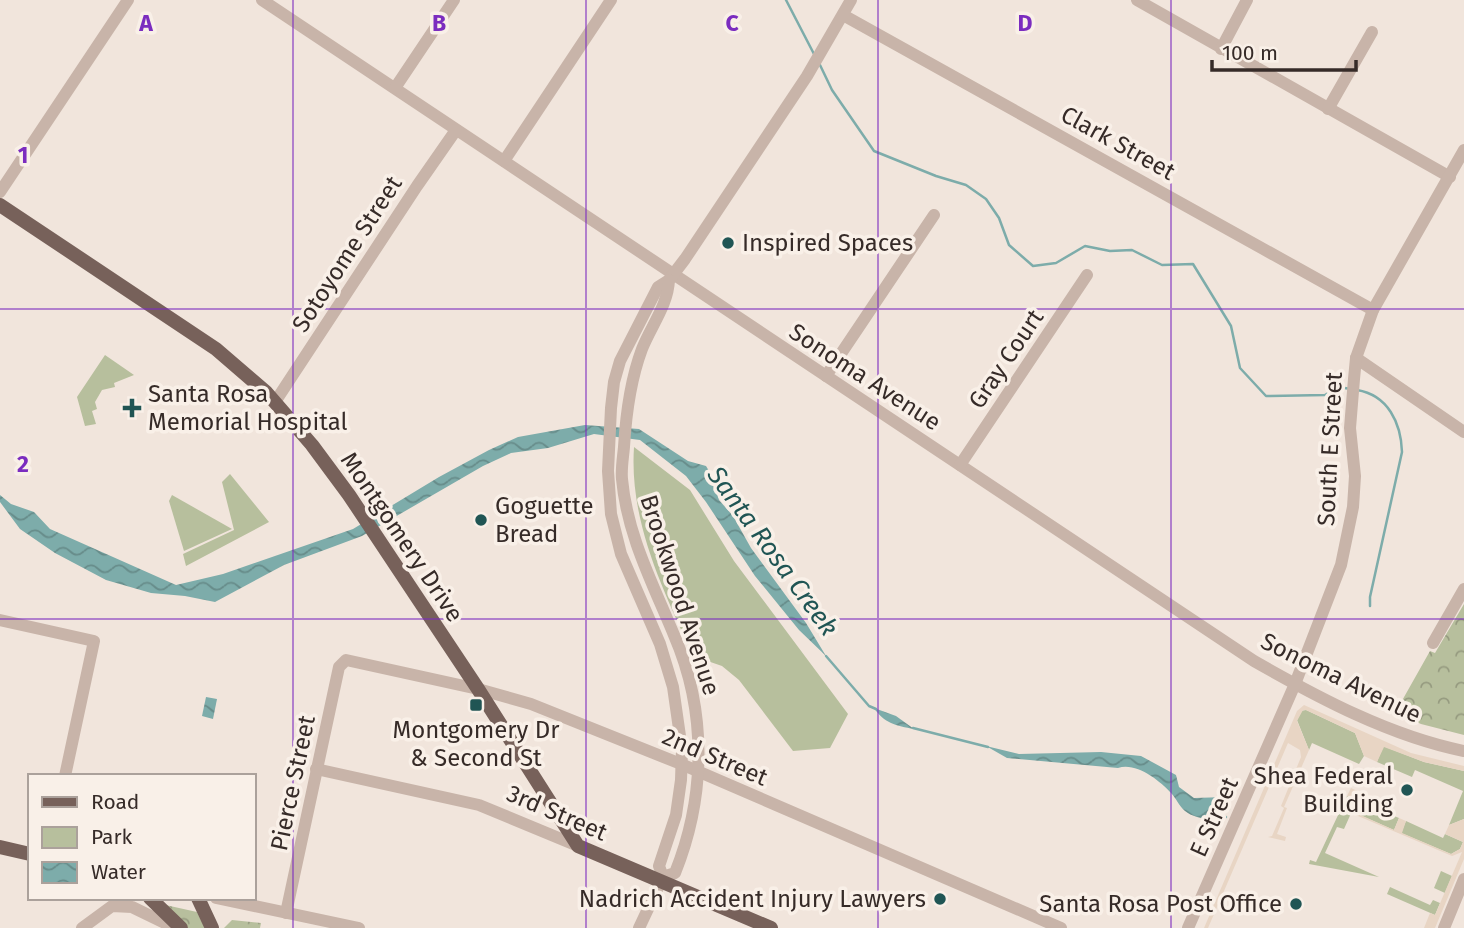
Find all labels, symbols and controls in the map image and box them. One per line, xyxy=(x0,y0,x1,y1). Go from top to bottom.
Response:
text: A xyxy=(138,9,153,37)
text: B xyxy=(432,9,446,37)
text: C xyxy=(725,9,739,37)
text: D xyxy=(1018,9,1033,37)
scale bar xyxy=(1212,28,1356,72)
text: 100 m xyxy=(1222,40,1278,66)
street label: Clark Street xyxy=(1056,100,1180,186)
text: 1 xyxy=(18,141,28,169)
street label: Sotoyome Street xyxy=(286,171,408,337)
place label: Inspired Spaces xyxy=(742,229,913,257)
marker: Inspired Spaces xyxy=(720,235,736,251)
street label: Gray Court xyxy=(963,304,1049,414)
street label: Sonoma Avenue xyxy=(784,318,946,436)
street label: South E Street xyxy=(1312,371,1348,527)
place label: Santa Rosa Memorial Hospital xyxy=(148,380,348,436)
marker: Santa Rosa Memorial Hospital xyxy=(122,398,142,418)
street label: Montgomery Drive xyxy=(335,447,469,627)
text: 2 xyxy=(17,450,29,478)
water label: Santa Rosa Creek xyxy=(700,460,844,642)
street label: Brookwood Avenue xyxy=(634,491,726,699)
place label: Goguette Bread xyxy=(495,492,594,548)
marker: Goguette Bread xyxy=(473,512,489,528)
street label: Sonoma Avenue xyxy=(1256,627,1426,729)
marker: Montgomery Dr & Second St xyxy=(468,697,484,713)
street label: Pierce Street xyxy=(265,712,321,853)
place label: Montgomery Dr & Second St xyxy=(393,716,560,772)
street label: 2nd Street xyxy=(658,722,772,792)
place label: Shea Federal Building xyxy=(1254,762,1394,818)
street label: E Street xyxy=(1184,772,1244,861)
legend xyxy=(28,774,256,900)
street label: 3rd Street xyxy=(503,779,612,847)
marker: Shea Federal Building xyxy=(1399,782,1415,798)
text: Road xyxy=(91,789,139,815)
text: Park xyxy=(91,824,133,850)
text: Water xyxy=(91,859,146,885)
place label: Nadrich Accident Injury Lawyers xyxy=(579,885,926,913)
place label: Santa Rosa Post Office xyxy=(1039,890,1282,918)
marker: Nadrich Accident Injury Lawyers xyxy=(932,891,948,907)
marker: Santa Rosa Post Office xyxy=(1288,896,1304,912)

